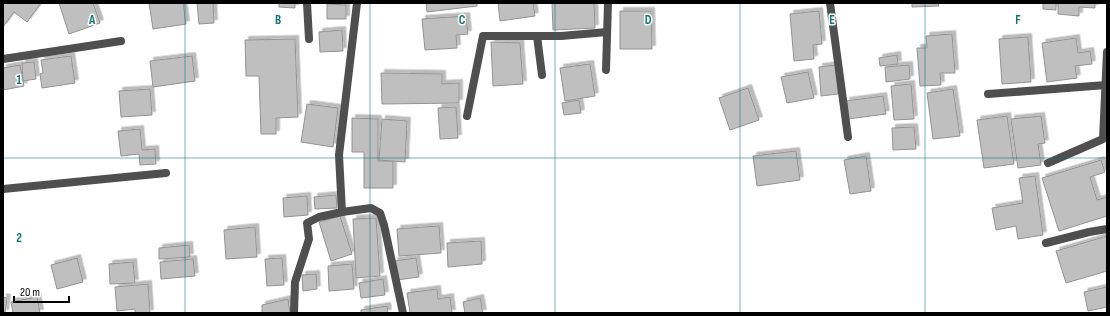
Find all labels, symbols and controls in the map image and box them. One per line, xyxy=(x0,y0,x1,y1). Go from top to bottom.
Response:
text: A xyxy=(88,12,96,28)
text: B xyxy=(275,12,281,28)
text: C xyxy=(459,12,466,28)
text: D xyxy=(645,12,652,28)
text: E xyxy=(829,12,835,28)
text: F xyxy=(1015,12,1021,28)
text: 1 xyxy=(16,72,22,88)
text: 2 xyxy=(16,230,22,246)
scale bar xyxy=(14,278,69,304)
text: 20 m xyxy=(20,285,40,300)

